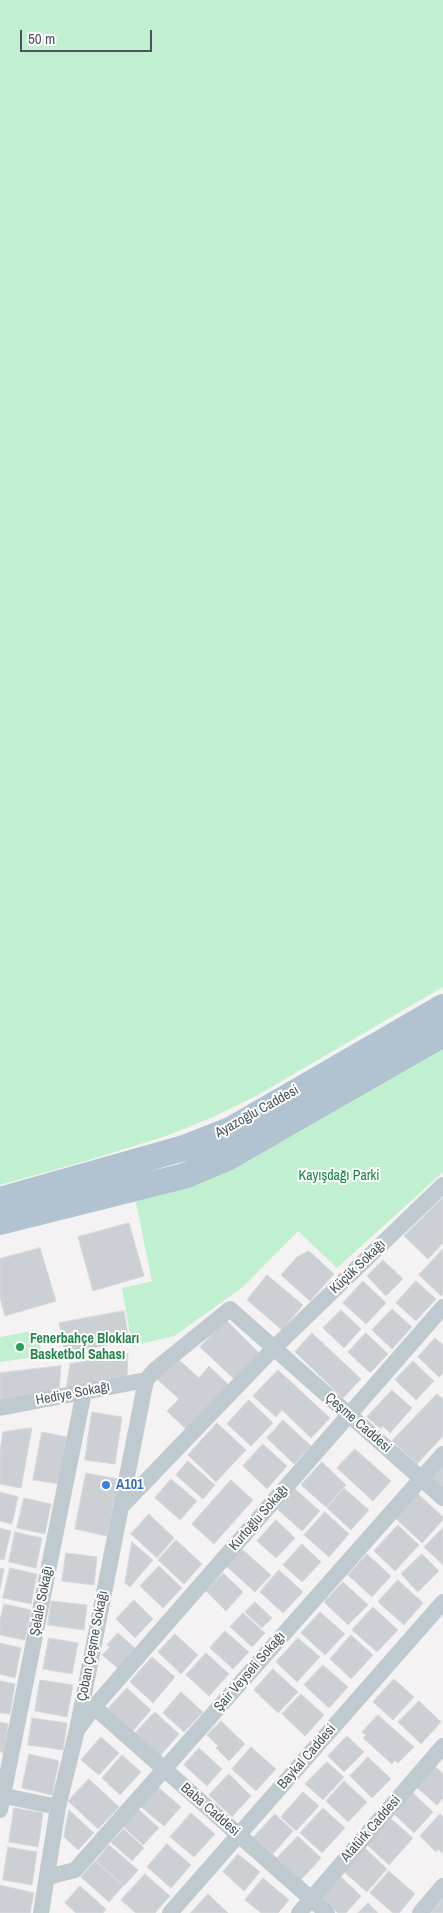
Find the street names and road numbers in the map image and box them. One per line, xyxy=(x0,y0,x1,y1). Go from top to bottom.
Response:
street label: Ayazoğlu Caddesi xyxy=(212,1082,302,1142)
street label: Küçük Sokağı xyxy=(327,1236,389,1298)
street label: Hediye Sokağı xyxy=(34,1379,112,1409)
street label: Çeşme Caddesi xyxy=(321,1390,395,1456)
street label: Kurtoğlu Sokağı xyxy=(226,1482,292,1554)
street label: Şelale Sokağı xyxy=(27,1565,57,1637)
street label: Çoban Çeşme Sokağı xyxy=(74,1589,112,1703)
street label: Şair Veyseli Sokağı xyxy=(211,1629,289,1715)
street label: Baykal Caddesi xyxy=(274,1721,340,1793)
street label: Baba Caddesi xyxy=(177,1780,243,1840)
street label: Atatürk Caddesi xyxy=(338,1792,404,1866)

